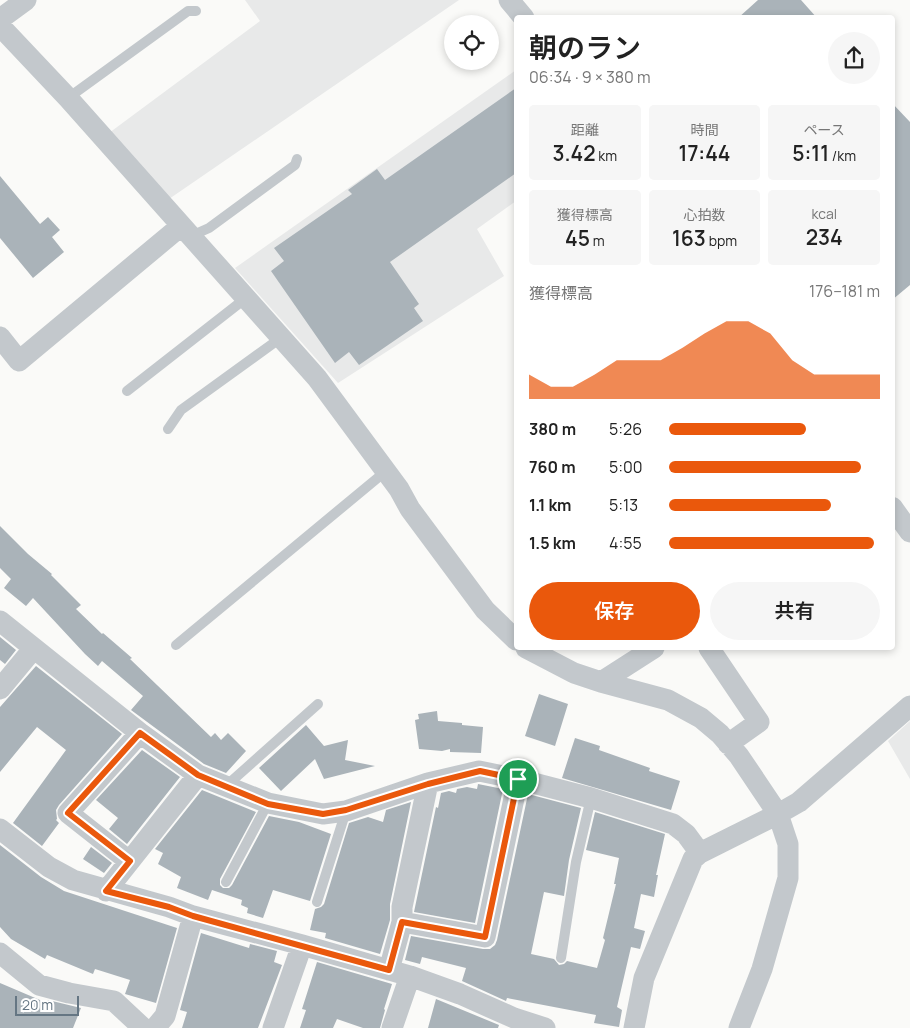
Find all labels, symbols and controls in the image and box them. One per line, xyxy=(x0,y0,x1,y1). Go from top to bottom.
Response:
map controls xyxy=(444,15,499,70)
button: locate xyxy=(444,15,499,70)
text: 朝のラン xyxy=(529,28,641,66)
button: share xyxy=(828,32,880,84)
text: 06:34 · 9 × 380 m xyxy=(529,66,651,88)
text: 距離 xyxy=(571,120,599,139)
text: 時間 xyxy=(690,120,718,139)
text: ペース xyxy=(804,120,845,139)
text: 3.42 xyxy=(553,139,596,167)
text: 17:44 xyxy=(679,139,730,167)
text: 5:11 xyxy=(792,139,829,167)
text: km xyxy=(596,146,617,165)
text: /km xyxy=(829,146,856,165)
text: kcal xyxy=(811,204,837,223)
text: 獲得標高 xyxy=(557,205,613,224)
text: 心拍数 xyxy=(683,205,725,224)
text: 234 xyxy=(806,223,843,251)
text: 45 xyxy=(565,224,590,252)
text: 163 xyxy=(672,224,706,252)
text: m xyxy=(590,231,605,250)
text: bpm xyxy=(706,231,737,250)
text: 176–181 m xyxy=(809,280,880,302)
text: 獲得標高 xyxy=(529,282,593,304)
text: 380 m xyxy=(529,418,576,440)
text: 5:26 xyxy=(609,418,642,440)
text: 760 m xyxy=(529,456,576,478)
text: 5:00 xyxy=(609,456,643,478)
text: 1.1 km xyxy=(529,494,572,516)
text: 5:13 xyxy=(609,494,638,516)
text: 1.5 km xyxy=(529,532,576,554)
text: 4:55 xyxy=(609,532,642,554)
button: 保存 xyxy=(529,582,700,640)
button: 共有 xyxy=(710,582,880,640)
pin xyxy=(497,758,539,800)
icon: arrive xyxy=(504,765,532,793)
scale bar xyxy=(15,993,79,1016)
text: 20 m xyxy=(22,995,53,1014)

